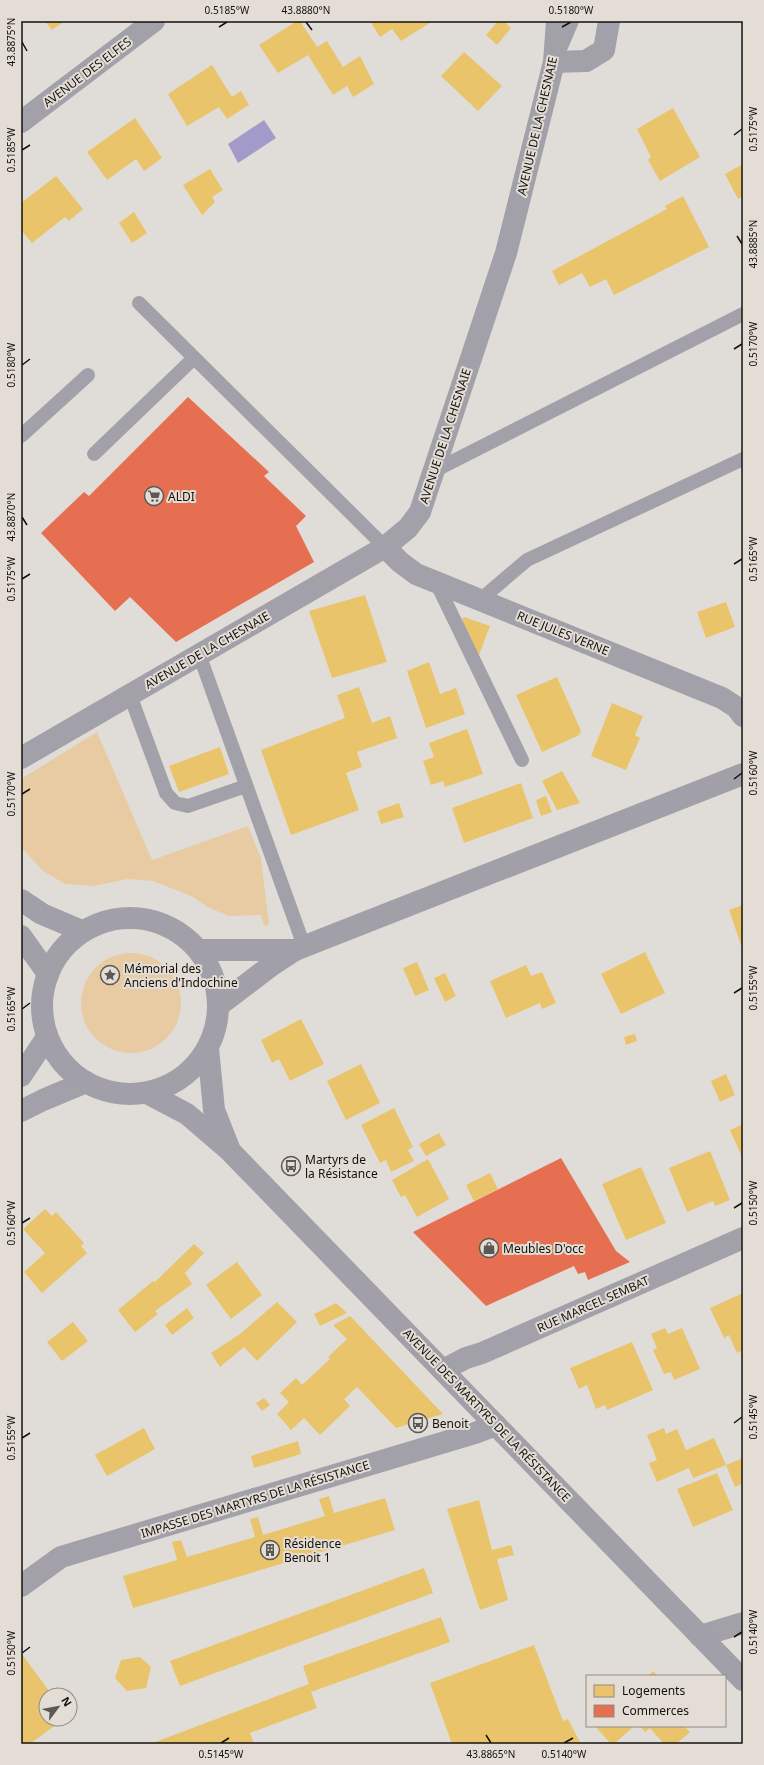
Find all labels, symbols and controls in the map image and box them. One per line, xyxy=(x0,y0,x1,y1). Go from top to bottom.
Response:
text: 0.5185°W xyxy=(205,3,250,17)
text: 43.8880°N xyxy=(282,3,330,17)
text: 0.5180°W xyxy=(549,3,594,17)
text: 43.8875°N xyxy=(4,18,18,66)
street label: AVENUE DES ELFES xyxy=(39,33,135,111)
street label: AVENUE DE LA CHESNAIE xyxy=(513,55,561,197)
text: 0.5175°W xyxy=(746,106,760,151)
text: 0.5185°W xyxy=(4,127,18,172)
text: 43.8885°N xyxy=(746,220,760,268)
text: 0.5170°W xyxy=(746,321,760,366)
text: 0.5180°W xyxy=(4,342,18,387)
street label: AVENUE DE LA CHESNAIE xyxy=(415,366,475,506)
supermarket icon: ALDI xyxy=(143,485,165,507)
place label: ALDI xyxy=(168,488,195,505)
text: 43.8870°N xyxy=(4,493,18,541)
text: 0.5165°W xyxy=(746,536,760,581)
text: 0.5175°W xyxy=(4,556,18,601)
street label: AVENUE DE LA CHESNAIE xyxy=(141,607,273,693)
street label: RUE JULES VERNE xyxy=(514,607,612,659)
text: 0.5160°W xyxy=(746,750,760,795)
text: 0.5170°W xyxy=(4,771,18,816)
place label: Mémorial des Anciens d'Indochine xyxy=(124,960,238,991)
place icon: Mémorial des Anciens d'Indochine xyxy=(99,964,121,986)
text: 0.5155°W xyxy=(746,965,760,1010)
text: 0.5165°W xyxy=(4,986,18,1031)
place label: Martyrs de la Résistance xyxy=(305,1151,378,1182)
bus stop icon: Martyrs de la Résistance xyxy=(280,1155,302,1177)
text: 0.5150°W xyxy=(746,1180,760,1225)
text: 0.5160°W xyxy=(4,1200,18,1245)
shop icon: Meubles D'occ xyxy=(478,1237,500,1259)
place label: Meubles D'occ xyxy=(503,1240,584,1257)
street label: RUE MARCEL SEMBAT xyxy=(534,1271,652,1336)
street label: AVENUE DES MARTYRS DE LA RÉSISTANCE xyxy=(399,1325,575,1505)
text: 0.5145°W xyxy=(746,1394,760,1439)
bus stop icon: Benoit xyxy=(407,1412,429,1434)
text: 0.5155°W xyxy=(4,1415,18,1460)
place label: Benoit xyxy=(432,1415,469,1432)
street label: IMPASSE DES MARTYRS DE LA RÉSISTANCE xyxy=(139,1456,371,1542)
place label: Résidence Benoit 1 xyxy=(284,1535,341,1566)
building icon: Résidence Benoit 1 xyxy=(259,1539,281,1561)
text: 0.5140°W xyxy=(746,1609,760,1654)
text: 0.5150°W xyxy=(4,1630,18,1675)
legend xyxy=(586,1675,726,1727)
text: Logements xyxy=(622,1682,685,1699)
north arrow xyxy=(38,1687,78,1727)
text: N xyxy=(58,1694,76,1709)
text: Commerces xyxy=(622,1702,689,1719)
text: 0.5145°W xyxy=(199,1747,244,1761)
text: 43.8865°N xyxy=(467,1747,515,1761)
text: 0.5140°W xyxy=(542,1747,587,1761)

